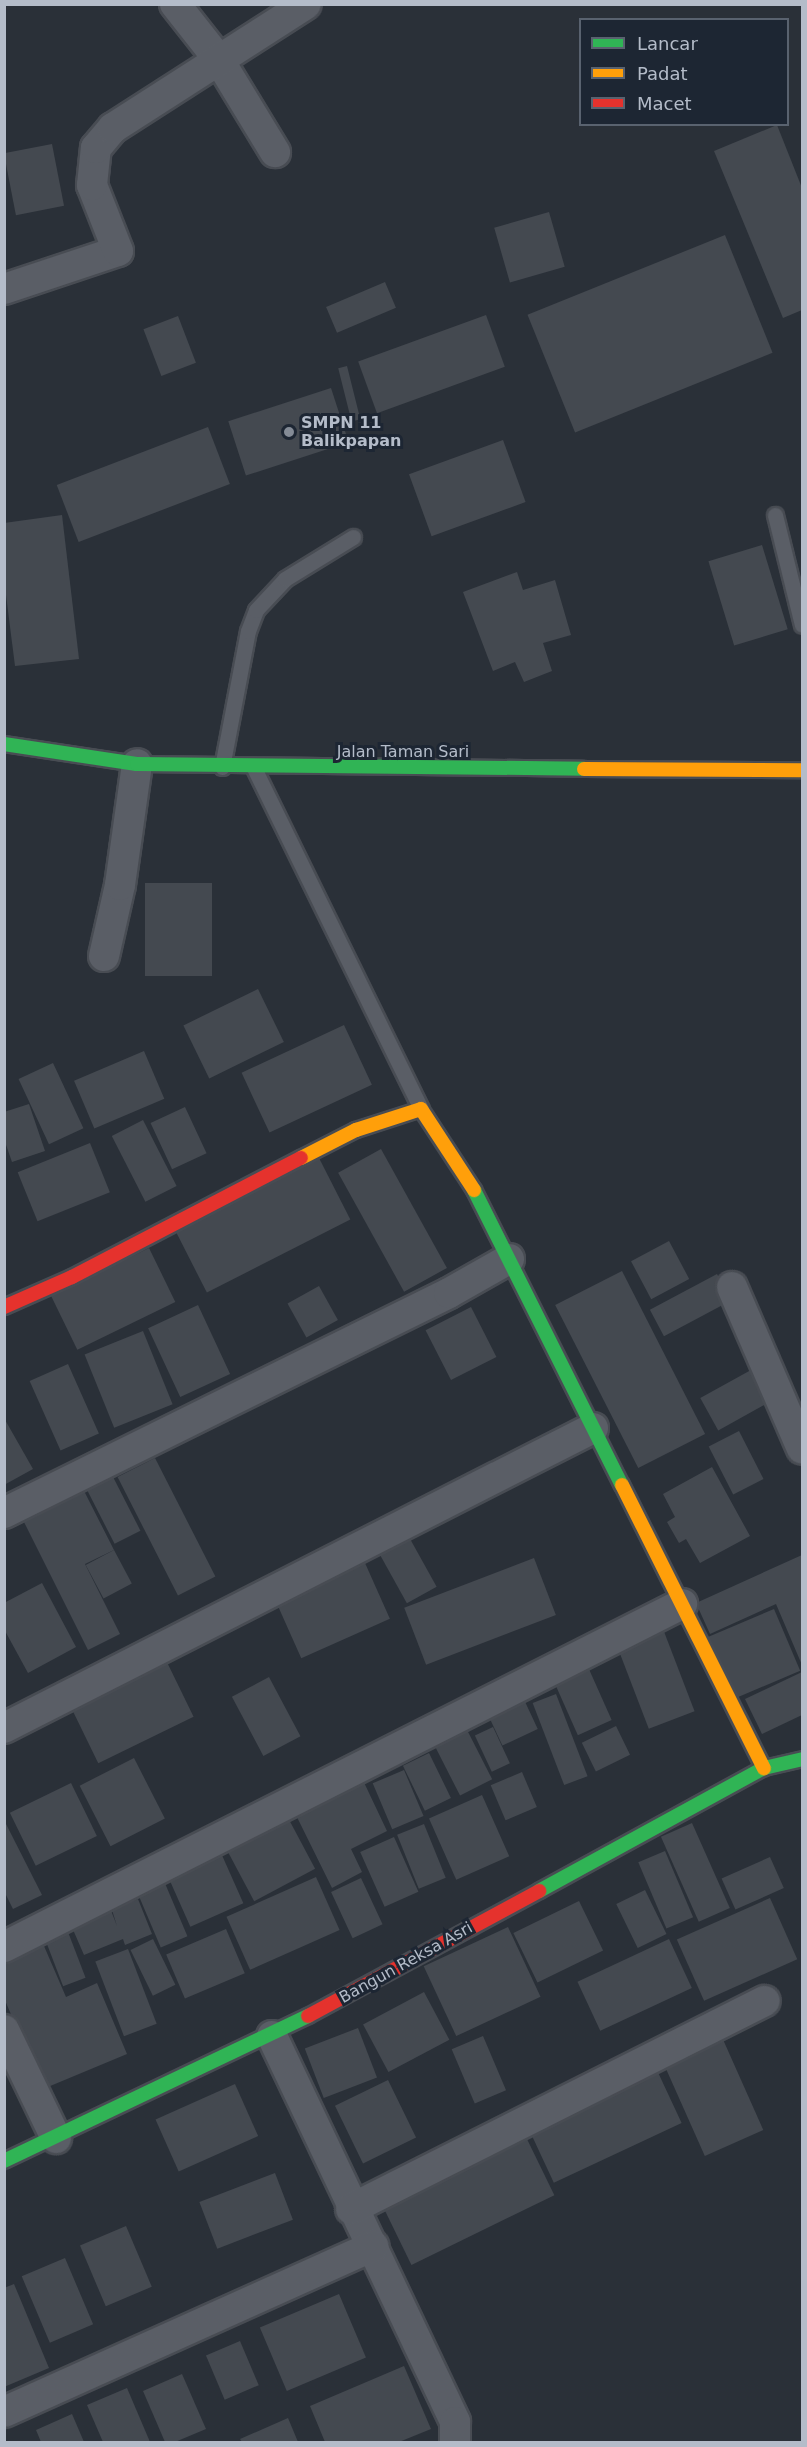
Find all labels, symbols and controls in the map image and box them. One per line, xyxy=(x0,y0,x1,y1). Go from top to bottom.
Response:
legend xyxy=(579,18,789,126)
text: Lancar xyxy=(637,33,698,54)
text: Padat xyxy=(637,63,688,84)
text: Macet xyxy=(637,93,692,114)
place label: SMPN 11 Balikpapan xyxy=(301,413,401,451)
marker: SMPN 11 Balikpapan xyxy=(282,425,296,439)
street label: Jalan Taman Sari xyxy=(337,742,469,762)
street label: Bangun Reksa Asri xyxy=(336,1918,476,2008)

